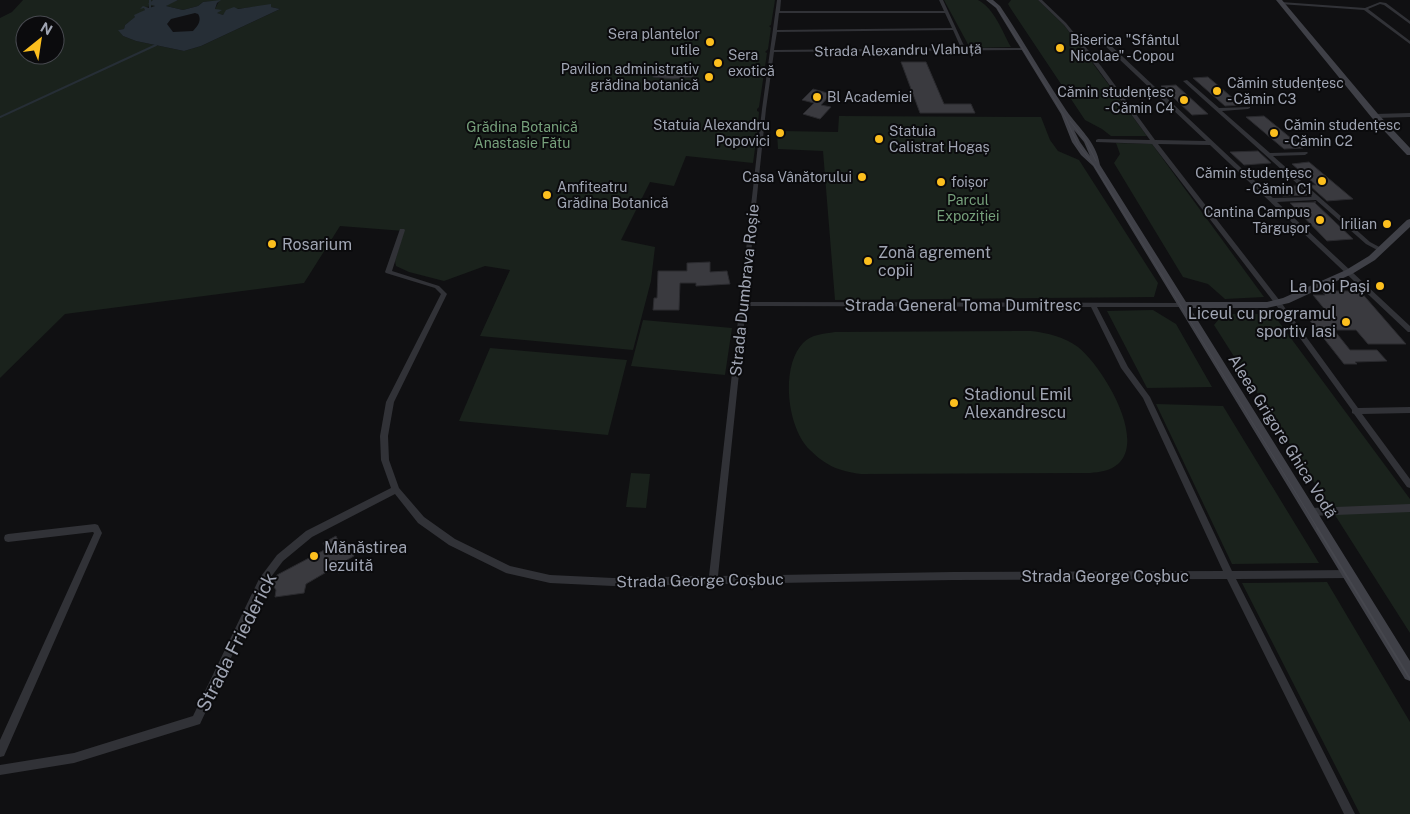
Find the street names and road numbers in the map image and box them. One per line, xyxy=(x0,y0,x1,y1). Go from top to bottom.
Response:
street label: Strada Alexandru Vlahuță xyxy=(814,41,982,59)
street label: Strada Dumbrava Roșie xyxy=(726,203,763,377)
street label: Strada General Toma Dumitresc xyxy=(845,296,1081,315)
street label: Aleea Grigore Ghica Vodă xyxy=(1224,351,1341,522)
street label: Strada George Coșbuc xyxy=(1021,567,1189,586)
street label: Strada Friederick xyxy=(191,569,281,715)
street label: Strada George Coșbuc xyxy=(616,570,784,591)

